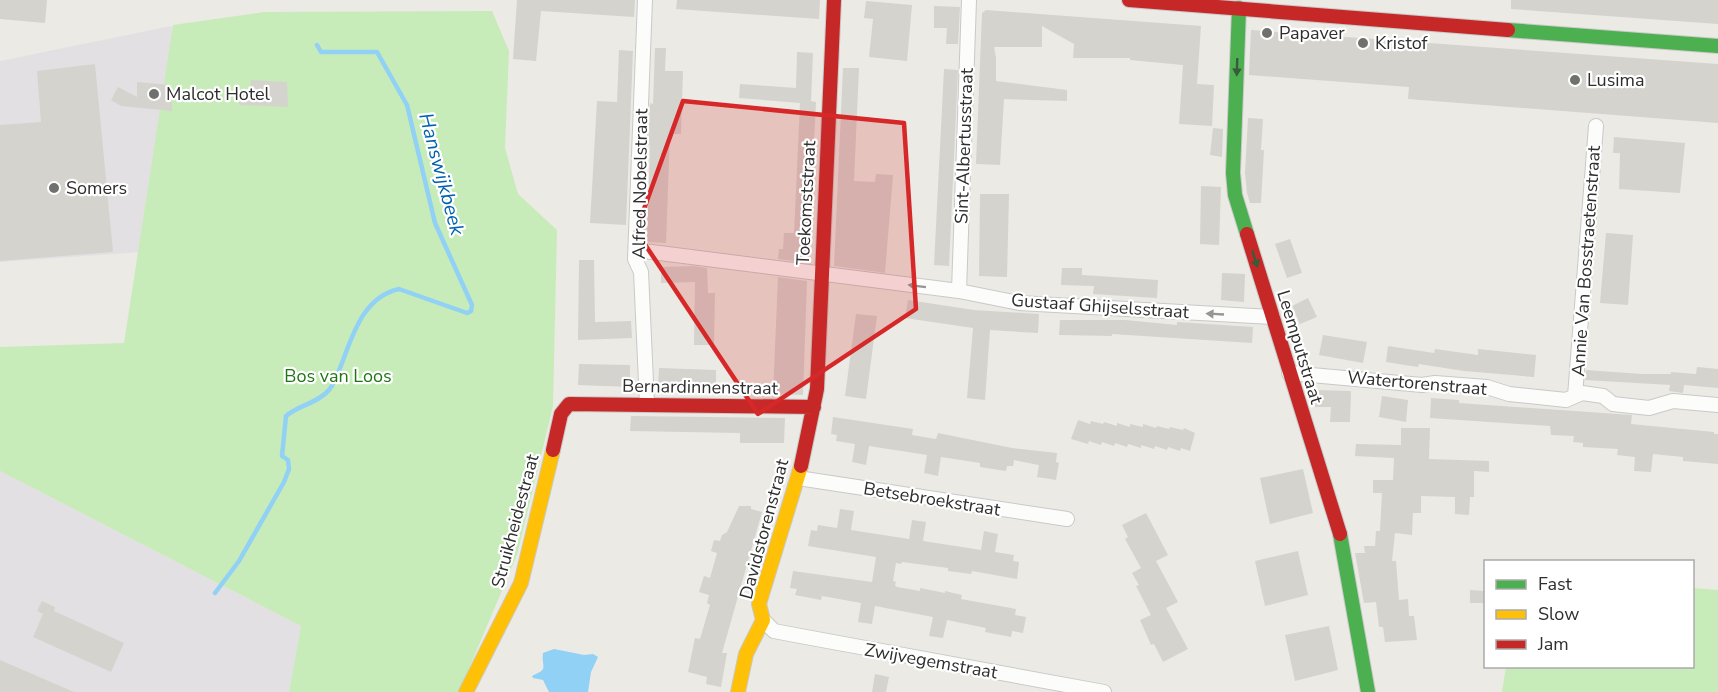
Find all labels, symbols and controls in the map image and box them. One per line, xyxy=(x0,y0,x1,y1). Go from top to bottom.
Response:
place label: Papaver xyxy=(1279,21,1345,45)
marker: Papaver xyxy=(1260,26,1274,40)
place label: Kristof xyxy=(1375,31,1429,55)
marker: Kristof xyxy=(1356,36,1370,50)
one-way arrow xyxy=(1232,57,1242,76)
street label: Sint-Albertusstraat xyxy=(949,67,979,224)
place label: Lusima xyxy=(1587,68,1644,92)
marker: Lusima xyxy=(1568,73,1582,87)
place label: Malcot Hotel xyxy=(166,82,271,106)
marker: Malcot Hotel xyxy=(147,87,161,101)
street label: Alfred Nobelstraat xyxy=(627,108,653,259)
water label: Hanswijkbeek xyxy=(412,110,471,239)
street label: Toekomststraat xyxy=(791,139,821,266)
street label: Annie Van Bosstraetenstraat xyxy=(1566,144,1606,377)
place label: Somers xyxy=(66,176,127,200)
marker: Somers xyxy=(47,181,61,195)
one-way arrow xyxy=(1251,250,1260,268)
one-way arrow xyxy=(907,281,926,291)
street label: Leemputstraat xyxy=(1271,287,1329,407)
street label: Gustaaf Ghijselsstraat xyxy=(1010,288,1190,324)
one-way arrow xyxy=(1205,309,1224,318)
park label: Bos van Loos xyxy=(284,364,392,388)
street label: Watertorenstraat xyxy=(1346,365,1488,401)
street label: Bernardinnenstraat xyxy=(622,374,779,400)
street label: Struikheidestraat xyxy=(486,451,545,591)
street label: Davidstorenstraat xyxy=(734,456,794,602)
street label: Betsebroekstraat xyxy=(862,476,1003,522)
legend xyxy=(1484,560,1694,668)
text: Fast xyxy=(1538,572,1573,596)
text: Slow xyxy=(1538,602,1579,626)
text: Jam xyxy=(1537,632,1569,656)
street label: Zwijvegemstraat xyxy=(863,638,1000,685)

